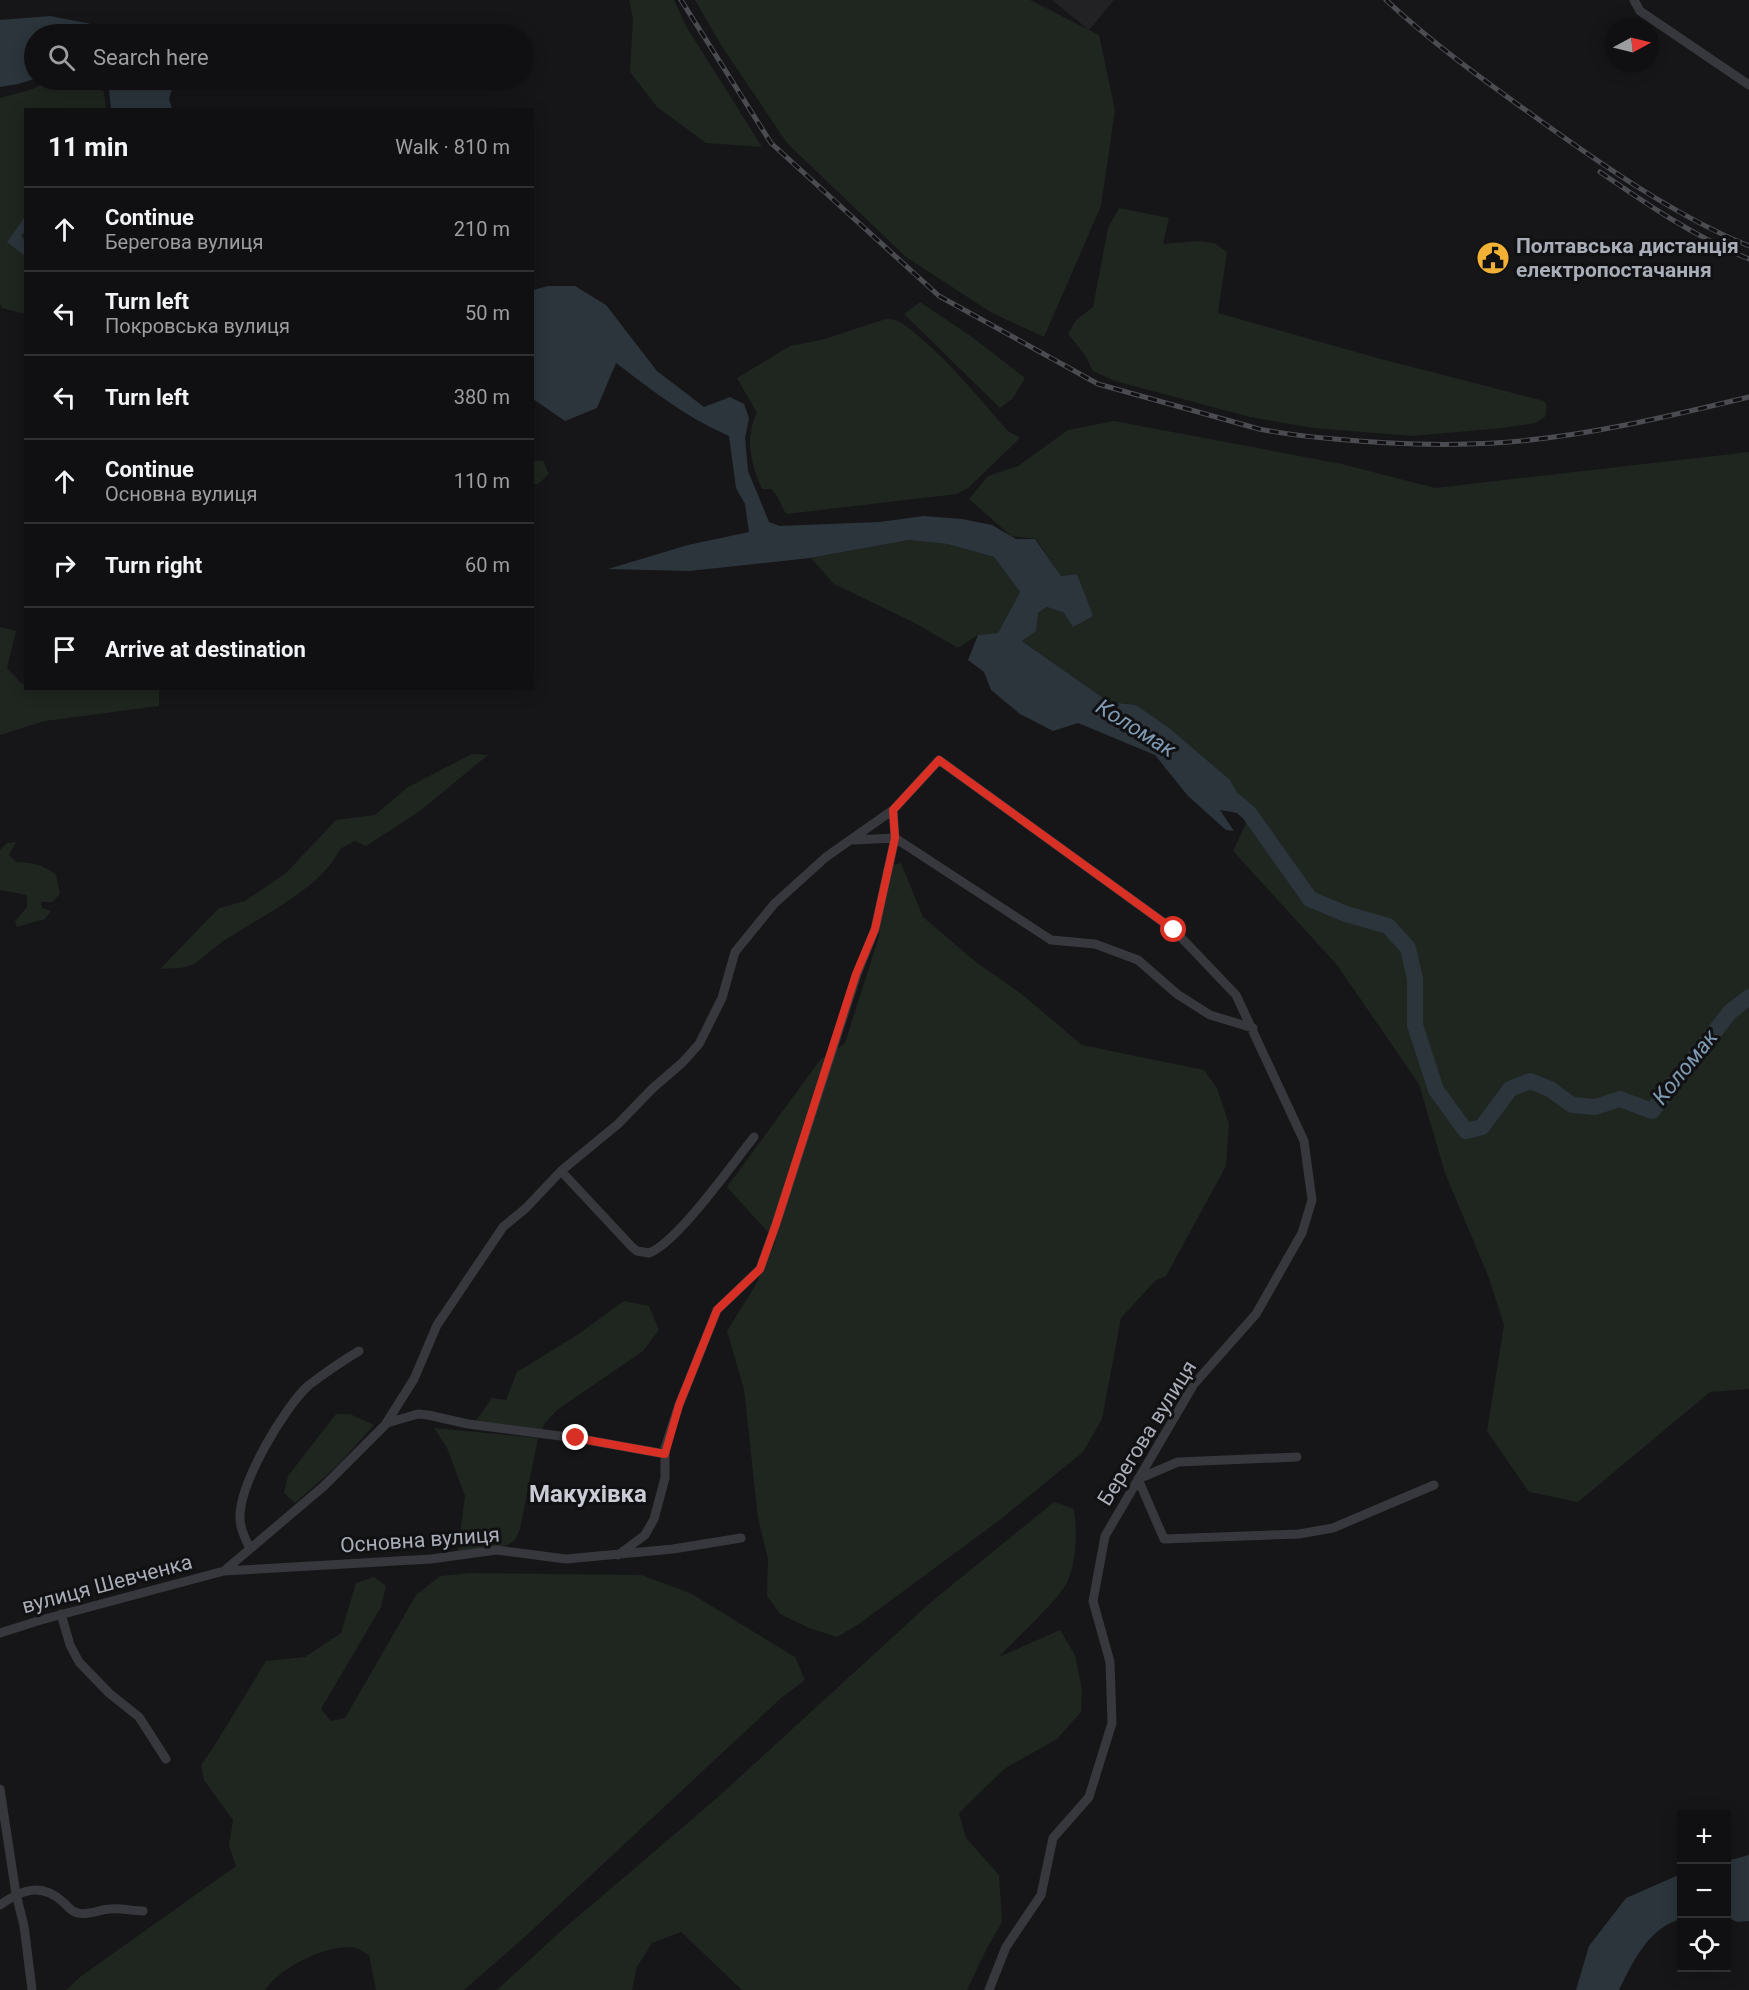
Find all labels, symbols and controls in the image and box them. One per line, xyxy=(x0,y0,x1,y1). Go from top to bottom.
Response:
north arrow xyxy=(1605,18,1659,72)
search box xyxy=(24,24,534,90)
icon: search xyxy=(45,41,78,74)
text: Search here xyxy=(93,45,209,70)
text: 11 min xyxy=(48,132,128,162)
text: Walk · 810 m xyxy=(395,135,510,159)
text: Continue xyxy=(105,205,194,230)
icon: ahead xyxy=(48,213,81,246)
text: 210 m xyxy=(454,217,510,241)
text: Берегова вулиця xyxy=(105,230,263,254)
place label: Полтавська дистанція електропостачання xyxy=(1516,234,1739,282)
public building icon: Полтавська дистанція електропостачання xyxy=(1475,240,1511,276)
text: Turn left xyxy=(105,289,189,314)
icon: left xyxy=(48,297,81,330)
text: 50 m xyxy=(465,301,510,325)
text: Покровська вулиця xyxy=(105,314,290,338)
icon: left xyxy=(48,381,81,414)
text: Turn left xyxy=(105,385,189,410)
text: 380 m xyxy=(454,385,510,409)
text: Continue xyxy=(105,457,194,482)
icon: ahead xyxy=(48,465,81,498)
text: 110 m xyxy=(454,469,510,493)
text: Основна вулиця xyxy=(105,482,257,506)
icon: right xyxy=(48,549,81,582)
text: Turn right xyxy=(105,553,202,578)
text: 60 m xyxy=(465,553,510,577)
icon: arrive xyxy=(48,633,81,666)
text: Arrive at destination xyxy=(105,637,306,662)
water label: Коломак xyxy=(1092,694,1181,762)
route start xyxy=(1160,916,1186,942)
water label: Коломак xyxy=(1647,1024,1723,1109)
street label: Берегова вулиця xyxy=(1093,1356,1201,1510)
route end xyxy=(562,1424,588,1450)
district label: Макухівка xyxy=(529,1480,647,1508)
street label: Основна вулиця xyxy=(339,1522,501,1558)
street label: вулиця Шевченка xyxy=(19,1550,195,1618)
map controls xyxy=(1677,1810,1731,1972)
button: + xyxy=(1677,1810,1731,1864)
button: − xyxy=(1677,1864,1731,1918)
button: locate xyxy=(1677,1918,1731,1972)

